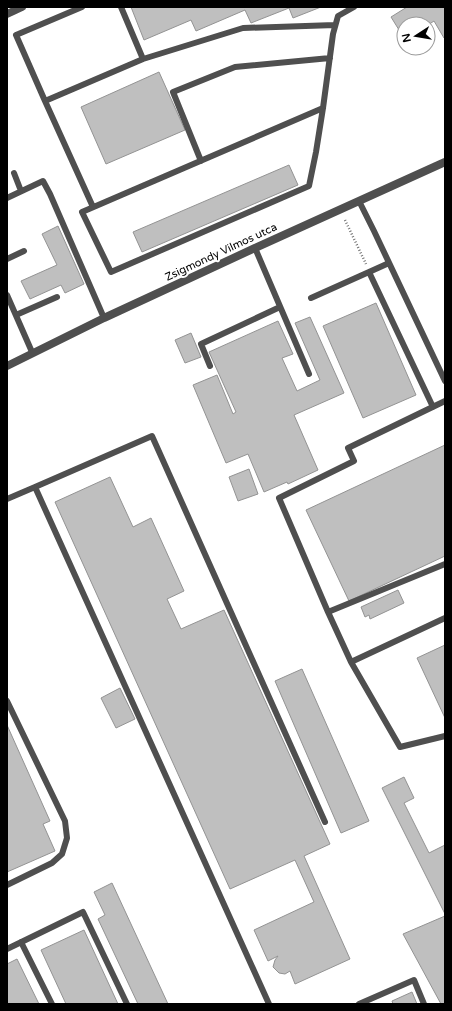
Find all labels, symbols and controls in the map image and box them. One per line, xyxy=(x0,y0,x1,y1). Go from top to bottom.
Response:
north arrow xyxy=(396,16,436,56)
text: N xyxy=(399,32,414,44)
street label: Zsigmondy Vilmos utca xyxy=(163,220,279,284)

